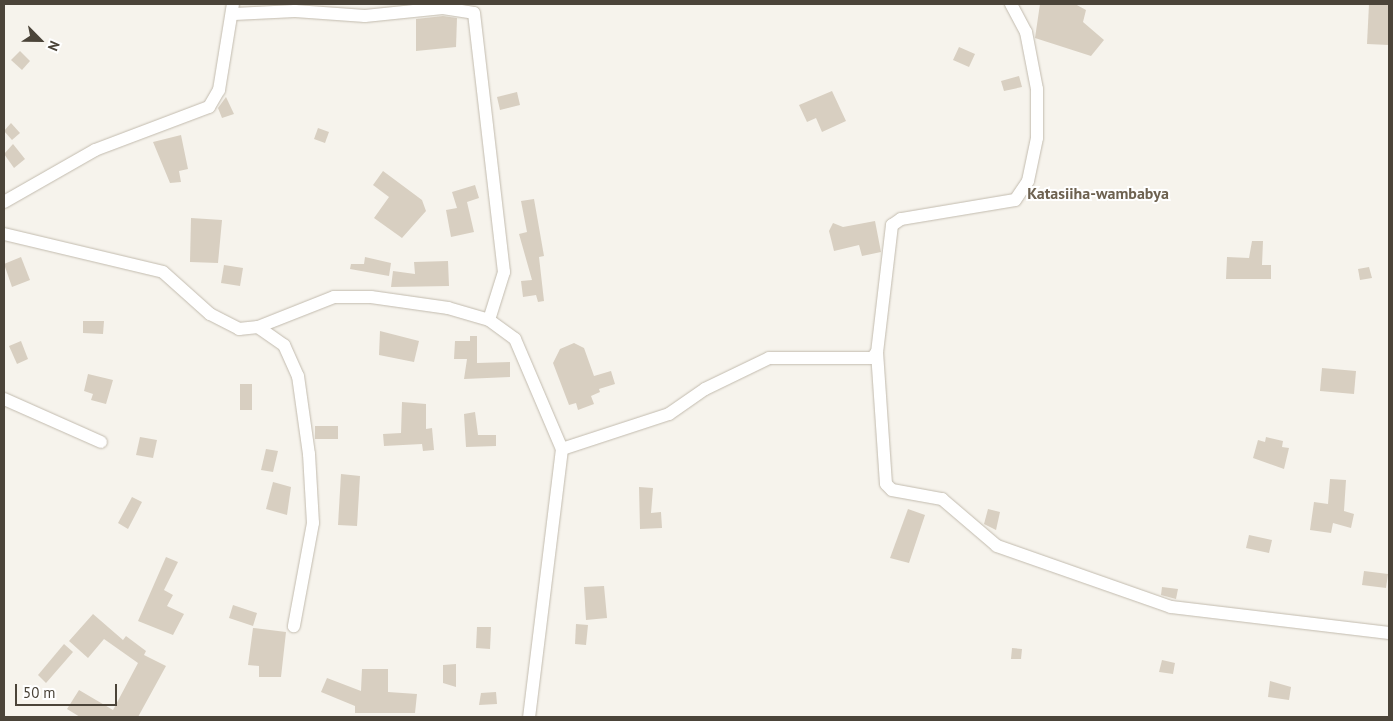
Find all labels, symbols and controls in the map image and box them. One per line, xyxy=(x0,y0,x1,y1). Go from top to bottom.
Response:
north arrow xyxy=(15,15,65,65)
text: N xyxy=(44,38,64,54)
district label: Katasiiha-wambabya xyxy=(1027,183,1169,203)
scale bar xyxy=(18,674,120,706)
text: 50 m xyxy=(23,683,56,702)

